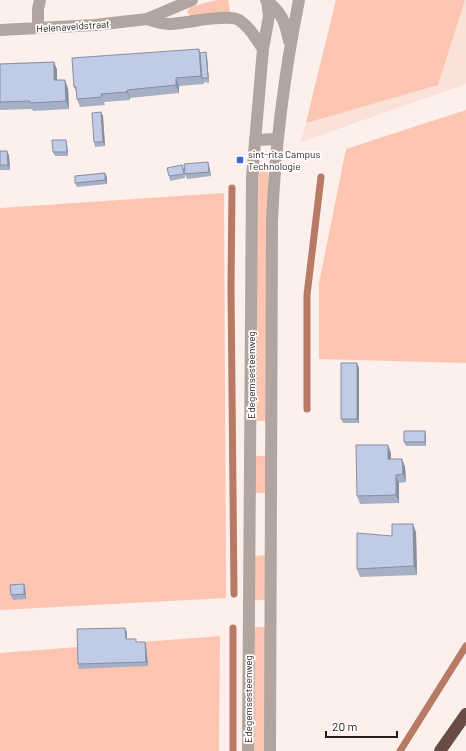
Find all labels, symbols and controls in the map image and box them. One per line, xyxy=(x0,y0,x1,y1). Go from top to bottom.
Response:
street label: Helenaveldstraat xyxy=(36,17,110,35)
place label: sint-rita Campus Technologie xyxy=(248,148,320,172)
marker: sint-rita Campus Technologie xyxy=(235,155,245,165)
street label: Edegemsesteenweg xyxy=(245,331,257,419)
street label: Edegemsesteenweg xyxy=(242,655,254,743)
scale bar xyxy=(326,713,397,739)
text: 20 m xyxy=(332,719,358,733)

